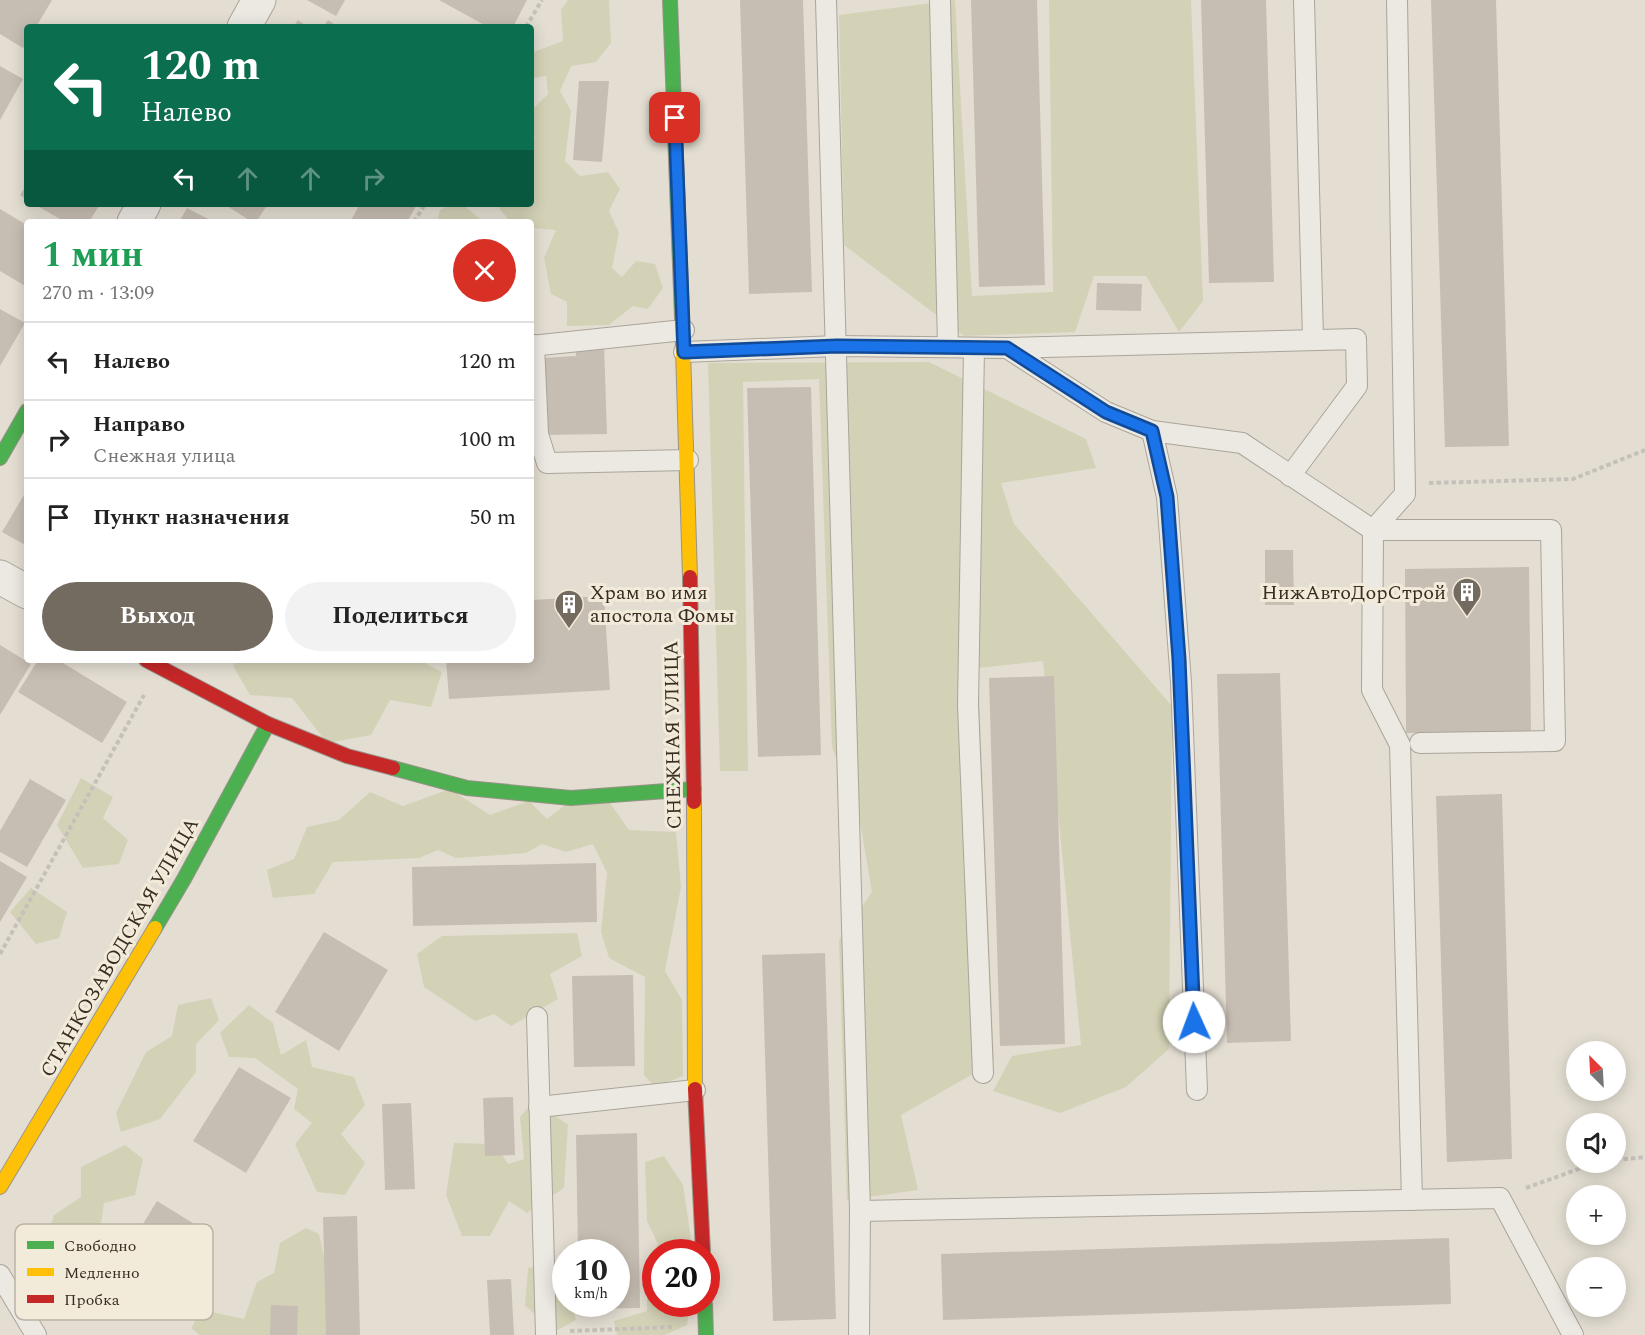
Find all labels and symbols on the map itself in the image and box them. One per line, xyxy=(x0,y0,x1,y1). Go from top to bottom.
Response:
pin xyxy=(649,92,700,143)
building icon: НижАвтоДорСтрой xyxy=(1451,576,1483,618)
place label: Храм во имя апостола Фомы xyxy=(590,578,734,631)
place label: НижАвтоДорСтрой xyxy=(1262,578,1446,608)
building icon: Храм во имя апостола Фомы xyxy=(553,588,585,630)
street label: СНЕЖНАЯ УЛИЦА xyxy=(656,640,690,830)
street label: СТАНКОЗАВОДСКАЯ УЛИЦА xyxy=(33,812,207,1083)
position arrow xyxy=(1162,990,1226,1054)
north arrow xyxy=(1566,1041,1626,1101)
legend xyxy=(15,1224,213,1320)
text: Свободно xyxy=(64,1234,136,1258)
speed limit sign: 20 xyxy=(642,1239,720,1317)
text: Медленно xyxy=(64,1261,140,1285)
text: Пробка xyxy=(64,1288,120,1312)

